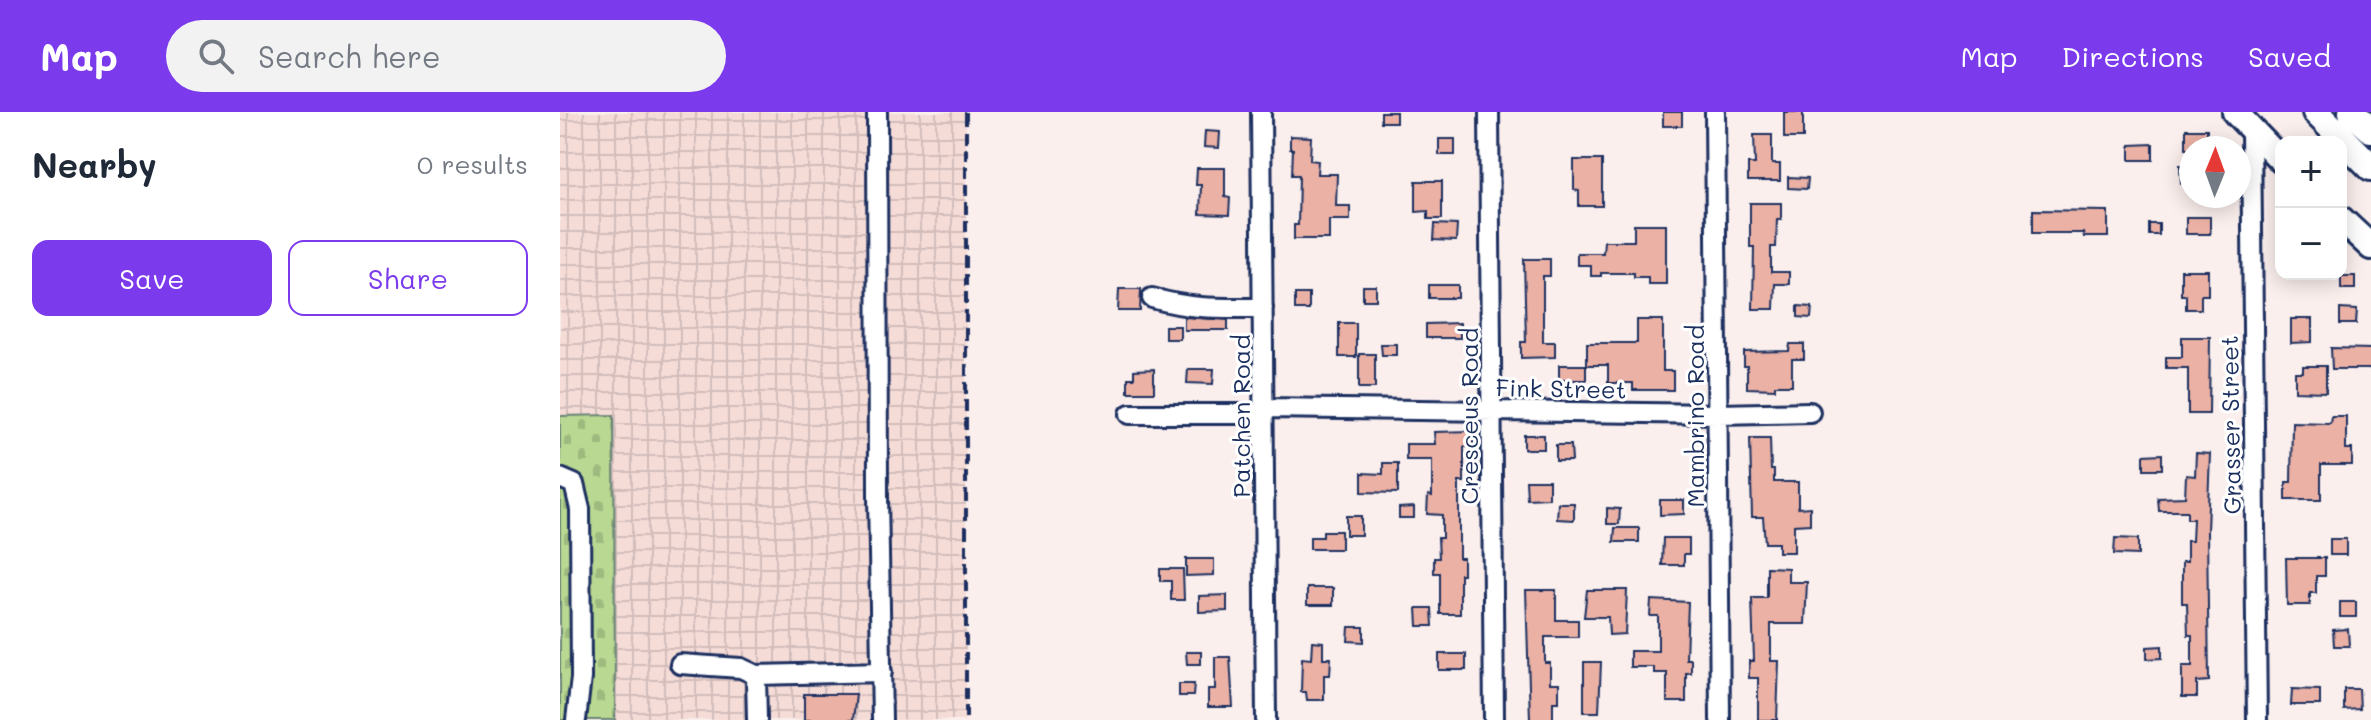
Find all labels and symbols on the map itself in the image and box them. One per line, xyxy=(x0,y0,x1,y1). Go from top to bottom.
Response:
north arrow xyxy=(2179,136,2251,208)
street label: Mambrino Road xyxy=(1679,325,1710,507)
street label: Cresceus Road xyxy=(1453,328,1484,504)
street label: Patchen Road xyxy=(1225,334,1256,498)
street label: Grasser Street xyxy=(2213,335,2247,515)
street label: Fink Street xyxy=(1495,371,1627,405)

